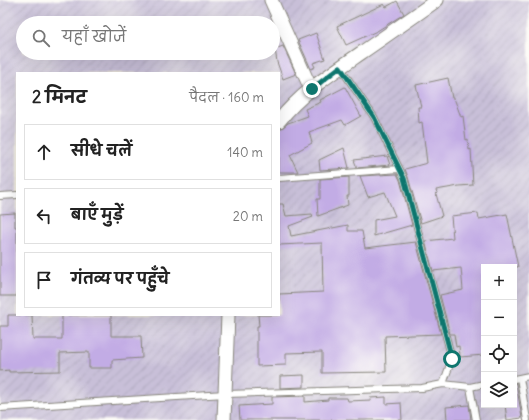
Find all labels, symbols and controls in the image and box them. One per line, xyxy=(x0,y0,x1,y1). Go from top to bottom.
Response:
search box xyxy=(16,16,280,60)
icon: search xyxy=(30,27,52,49)
text: यहाँ खोजें xyxy=(62,27,126,46)
route end xyxy=(303,80,321,98)
text: 2 मिनट xyxy=(32,86,87,108)
text: पैदल · 160 m xyxy=(189,89,264,106)
icon: ahead xyxy=(33,141,55,163)
text: सीधे चलें xyxy=(71,141,132,160)
text: 140 m xyxy=(227,144,263,161)
icon: left xyxy=(33,205,55,227)
text: बाएँ मुड़ें xyxy=(71,205,123,224)
text: 20 m xyxy=(233,208,263,225)
map controls xyxy=(481,264,517,408)
button: + xyxy=(481,264,517,300)
icon: arrive xyxy=(33,269,55,291)
text: गंतव्य पर पहुँचे xyxy=(71,269,169,288)
button: − xyxy=(481,300,517,336)
button: locate xyxy=(481,336,517,372)
route start xyxy=(443,350,461,368)
button: layers xyxy=(481,372,517,408)

